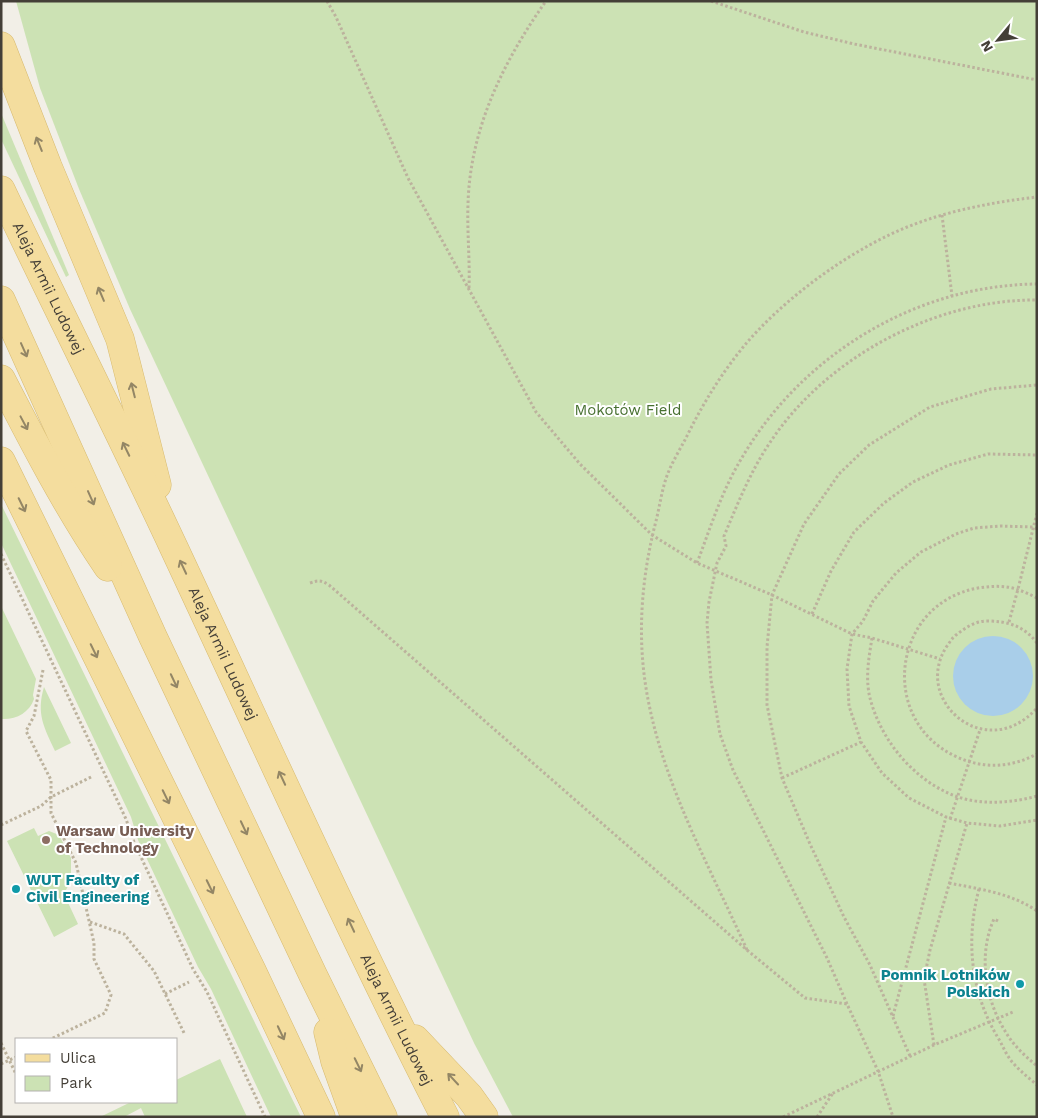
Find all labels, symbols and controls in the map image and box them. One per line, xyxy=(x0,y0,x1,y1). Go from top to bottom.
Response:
north arrow xyxy=(973,15,1023,65)
text: N xyxy=(977,38,996,55)
one-way arrow xyxy=(33,137,43,152)
street label: Aleja Armii Ludowej xyxy=(9,219,88,357)
one-way arrow xyxy=(95,287,105,302)
one-way arrow xyxy=(20,342,29,357)
one-way arrow xyxy=(128,383,137,399)
park label: Mokotów Field xyxy=(575,401,681,419)
one-way arrow xyxy=(19,415,29,430)
one-way arrow xyxy=(121,441,131,456)
one-way arrow xyxy=(86,490,96,505)
one-way arrow xyxy=(18,497,28,512)
one-way arrow xyxy=(178,560,188,575)
street label: Aleja Armii Ludowej xyxy=(185,584,262,723)
one-way arrow xyxy=(90,643,99,658)
one-way arrow xyxy=(170,673,180,688)
one-way arrow xyxy=(277,771,286,786)
one-way arrow xyxy=(161,789,171,804)
one-way arrow xyxy=(240,820,249,835)
place label: Warsaw University of Technology xyxy=(56,822,195,857)
marker: Warsaw University of Technology xyxy=(40,834,52,846)
place label: WUT Faculty of Civil Engineering xyxy=(26,871,150,906)
one-way arrow xyxy=(206,879,215,894)
marker: WUT Faculty of Civil Engineering xyxy=(10,883,22,895)
one-way arrow xyxy=(345,918,355,933)
street label: Aleja Armii Ludowej xyxy=(356,951,436,1088)
place label: Pomnik Lotników Polskich xyxy=(881,966,1010,1001)
marker: Pomnik Lotników Polskich xyxy=(1014,978,1026,990)
one-way arrow xyxy=(277,1025,286,1040)
legend xyxy=(15,1038,178,1103)
text: Ulica xyxy=(60,1049,97,1067)
one-way arrow xyxy=(353,1058,363,1073)
one-way arrow xyxy=(447,1073,459,1086)
text: Park xyxy=(60,1074,93,1092)

